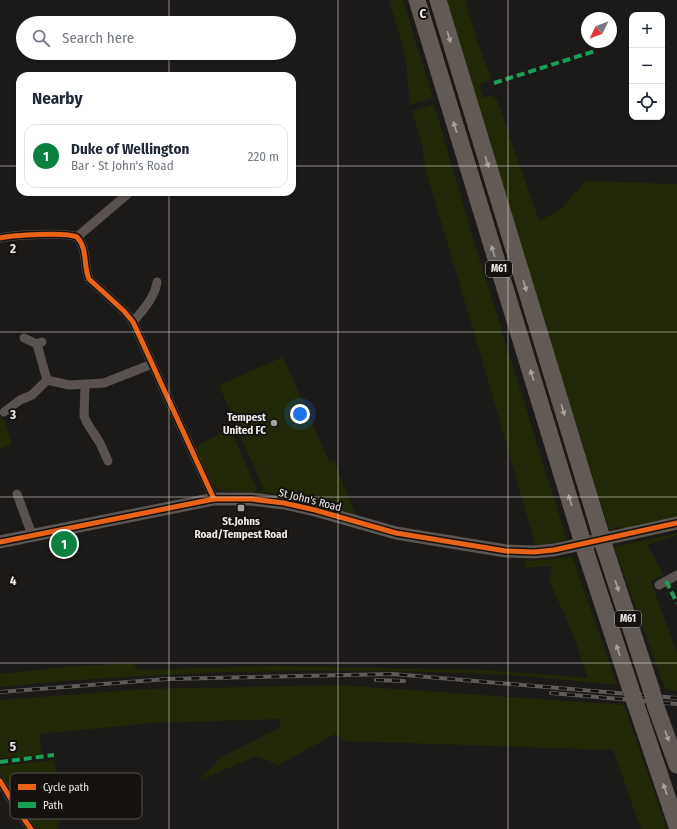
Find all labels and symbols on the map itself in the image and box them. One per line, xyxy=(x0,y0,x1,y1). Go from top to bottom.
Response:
text: C xyxy=(420,6,427,21)
north arrow xyxy=(581,12,617,48)
one-way arrow xyxy=(446,32,452,44)
one-way arrow xyxy=(452,120,458,132)
one-way arrow xyxy=(484,156,490,168)
text: 2 xyxy=(9,241,16,256)
one-way arrow xyxy=(490,245,496,257)
road number: M61 xyxy=(486,261,512,277)
one-way arrow xyxy=(522,280,528,292)
one-way arrow xyxy=(529,369,535,381)
your location xyxy=(290,404,310,424)
one-way arrow xyxy=(560,405,566,417)
text: 3 xyxy=(9,407,16,422)
place label: Tempest United FC xyxy=(223,411,266,437)
marker: Tempest United FC xyxy=(269,418,279,428)
street label: St John's Road xyxy=(277,486,343,514)
one-way arrow xyxy=(567,493,573,505)
marker: St.Johns Road/Tempest Road xyxy=(236,503,246,513)
place label: St.Johns Road/Tempest Road xyxy=(195,515,287,541)
pin: 1 xyxy=(51,529,77,559)
text: 4 xyxy=(10,573,17,588)
one-way arrow xyxy=(614,580,620,592)
road number: M61 xyxy=(615,611,641,627)
one-way arrow xyxy=(615,643,621,655)
one-way arrow xyxy=(664,730,670,742)
text: 5 xyxy=(10,739,16,754)
legend xyxy=(10,773,142,819)
text: Cycle path xyxy=(43,781,89,794)
one-way arrow xyxy=(661,783,667,795)
text: Path xyxy=(43,799,63,812)

